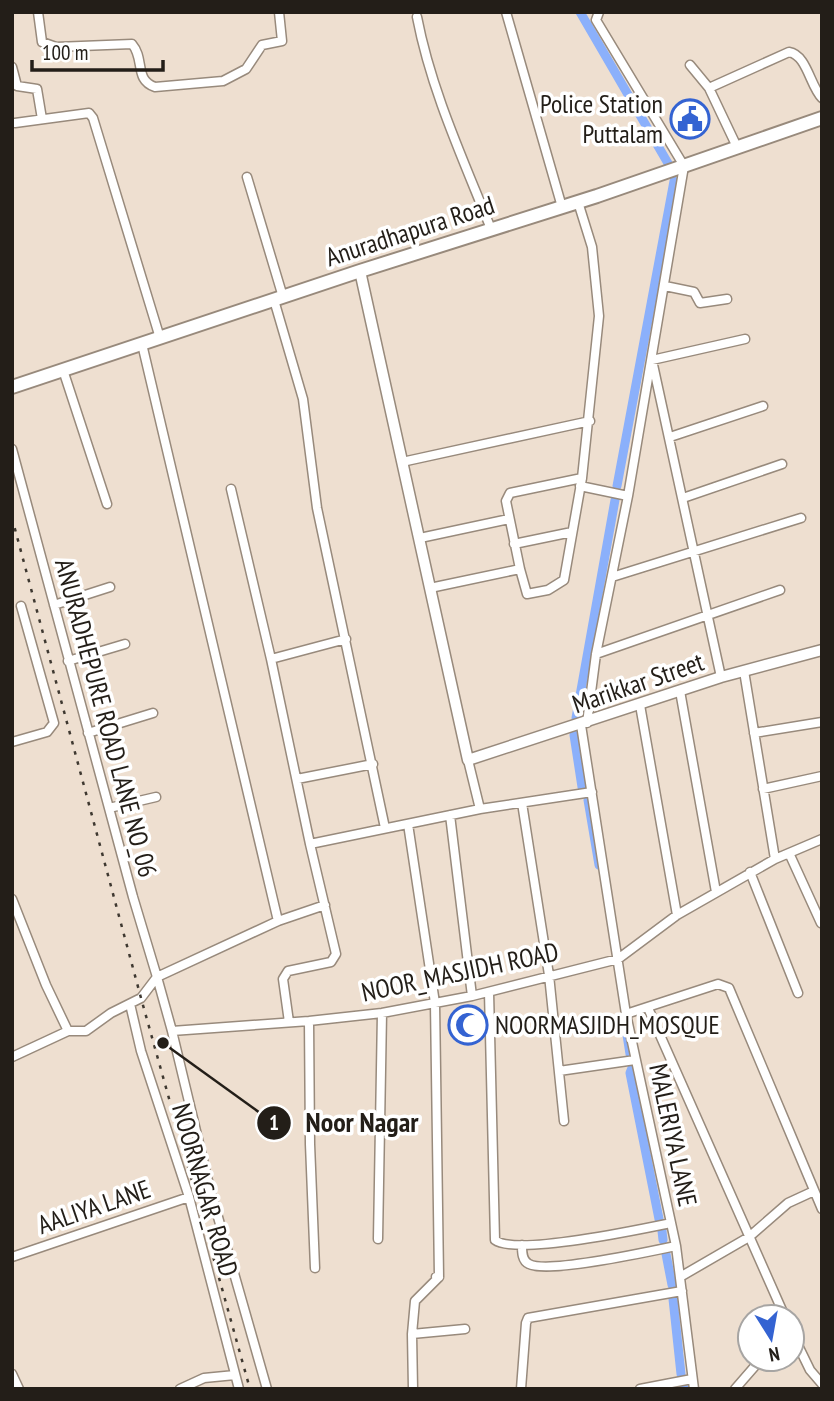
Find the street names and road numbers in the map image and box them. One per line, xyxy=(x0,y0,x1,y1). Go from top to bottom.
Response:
street label: Anuradhapura Road xyxy=(321,188,498,273)
street label: ANURADHEPURE ROAD LANE NO_06 xyxy=(48,555,165,881)
street label: Marikkar Street xyxy=(568,645,708,720)
street label: NOOR_MASJIDH ROAD xyxy=(358,935,561,1008)
street label: MALERIYA LANE xyxy=(642,1061,705,1209)
street label: NOORNAGAR_ROAD xyxy=(165,1100,246,1280)
street label: AALIYA LANE xyxy=(33,1172,155,1241)

